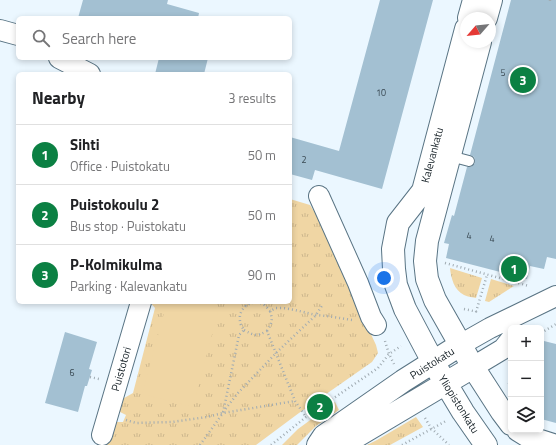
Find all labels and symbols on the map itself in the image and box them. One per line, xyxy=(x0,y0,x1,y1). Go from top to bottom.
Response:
north arrow xyxy=(460,12,496,48)
pin: 3 xyxy=(510,65,536,95)
house number: 5 xyxy=(500,66,506,79)
house number: 10 xyxy=(376,86,386,99)
street label: Kalevankatu xyxy=(417,125,447,185)
house number: 2 xyxy=(301,153,307,166)
house number: 4 xyxy=(466,229,472,242)
house number: 4 xyxy=(489,232,495,245)
pin: 1 xyxy=(501,254,527,284)
your location xyxy=(374,268,394,288)
street label: Puistokatu xyxy=(407,343,458,383)
street label: Puistotori xyxy=(107,345,135,393)
house number: 6 xyxy=(69,366,75,379)
street label: Yliopistonkatu xyxy=(435,372,483,436)
pin: 2 xyxy=(307,392,333,422)

